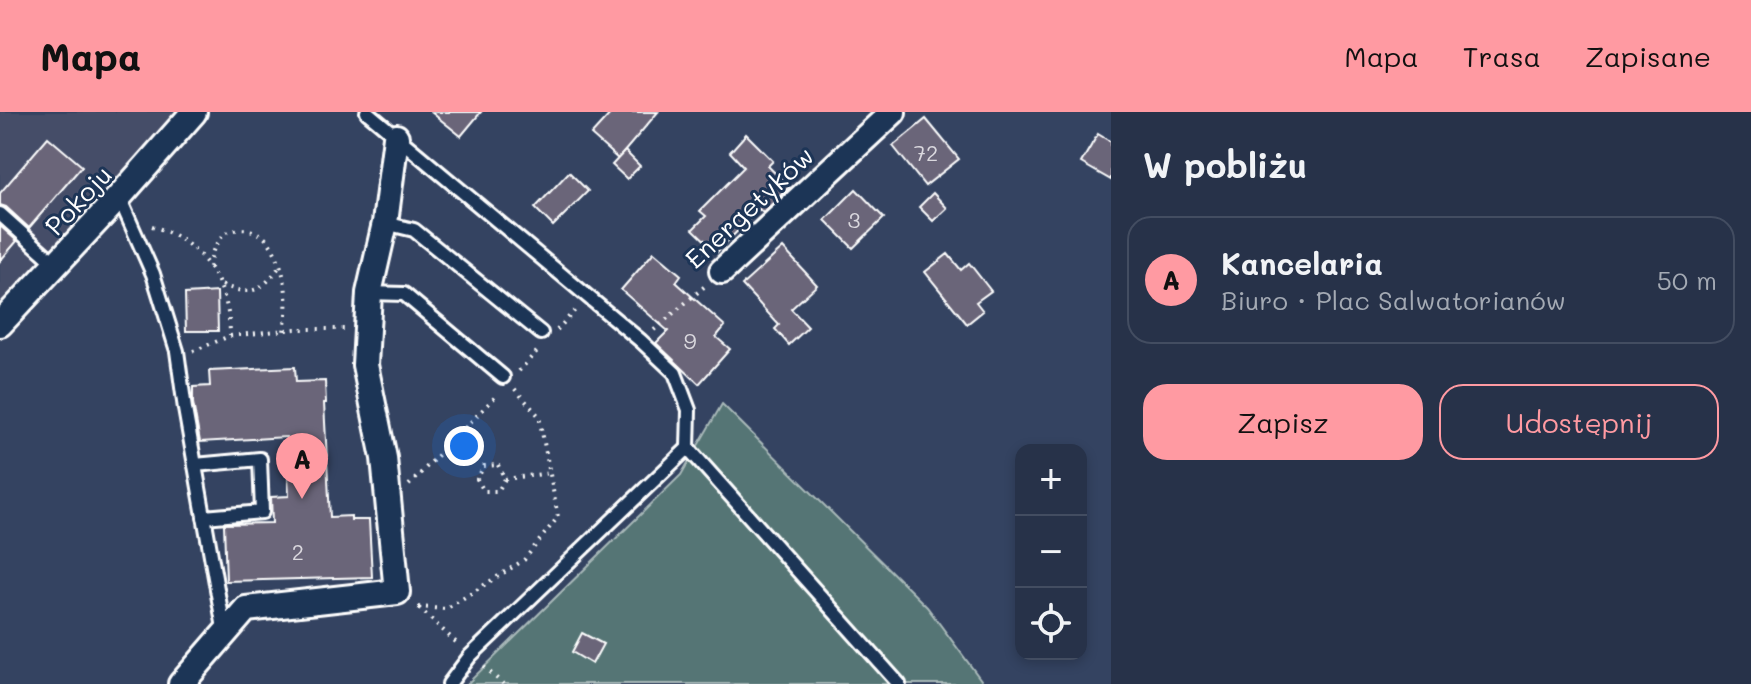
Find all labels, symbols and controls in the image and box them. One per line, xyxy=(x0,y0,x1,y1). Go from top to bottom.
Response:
text: Mapa xyxy=(40,31,141,81)
text: Mapa xyxy=(1344,38,1419,74)
text: Trasa xyxy=(1463,38,1541,74)
text: Zapisane xyxy=(1585,38,1711,74)
house number: 72 xyxy=(914,138,938,167)
street label: Energetyków xyxy=(677,139,821,275)
text: W pobliżu xyxy=(1143,142,1307,187)
street label: Pokoju xyxy=(37,158,119,242)
house number: 3 xyxy=(848,205,861,234)
text: Kancelaria xyxy=(1221,243,1383,283)
text: A xyxy=(1162,263,1180,297)
text: 50 m xyxy=(1657,263,1717,297)
text: Biuro · Plac Salwatorianów xyxy=(1221,283,1566,317)
house number: 9 xyxy=(683,326,697,355)
button: Zapisz xyxy=(1143,384,1423,460)
button: Udostępnij xyxy=(1439,384,1719,460)
your location xyxy=(444,426,484,466)
pin: A xyxy=(276,433,328,499)
map controls xyxy=(1015,444,1087,660)
button: + xyxy=(1015,444,1087,516)
button: − xyxy=(1015,516,1087,588)
house number: 2 xyxy=(292,537,304,566)
button: locate xyxy=(1015,588,1087,660)

